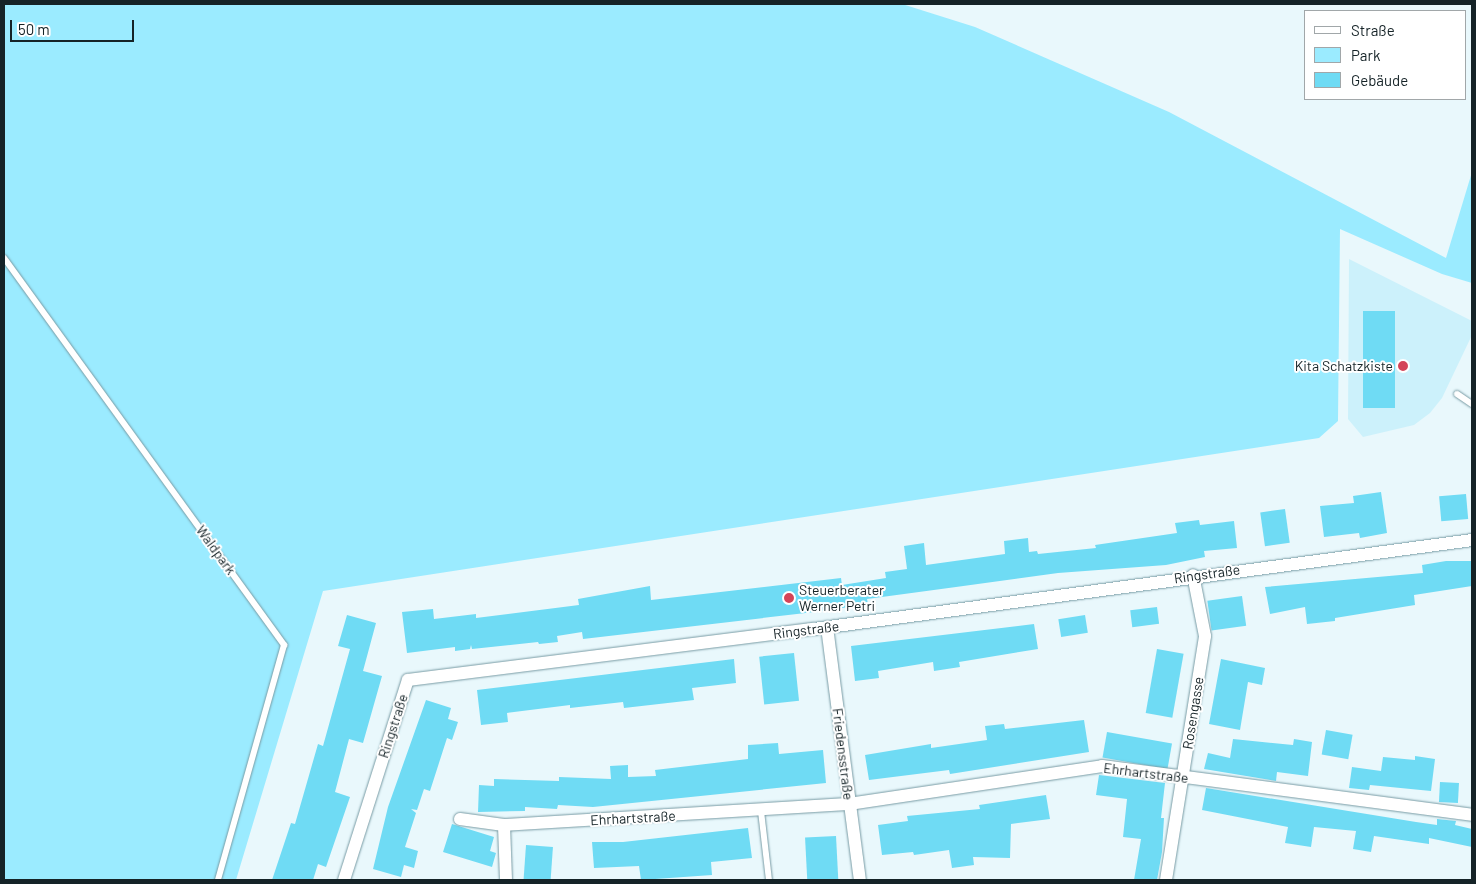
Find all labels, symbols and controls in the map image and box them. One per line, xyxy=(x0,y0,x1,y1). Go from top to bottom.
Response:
scale bar xyxy=(12,10,136,42)
legend xyxy=(1304,10,1466,100)
text: 50 m xyxy=(18,20,50,38)
text: Straße xyxy=(1351,21,1395,39)
text: Park xyxy=(1351,46,1380,64)
text: Gebäude xyxy=(1351,71,1408,89)
place label: Kita Schatzkiste xyxy=(1295,358,1393,374)
marker: Kita Schatzkiste xyxy=(1397,360,1409,372)
street label: Waldpark xyxy=(193,522,239,578)
street label: Ringstraße xyxy=(1173,561,1241,587)
place label: Steuerberater Werner Petri xyxy=(799,582,884,614)
marker: Steuerberater Werner Petri xyxy=(783,592,795,604)
street label: Ringstraße xyxy=(772,618,840,642)
street label: Rosengasse xyxy=(1179,676,1207,750)
street label: Ringstraße xyxy=(375,692,411,760)
street label: Friedensstraße xyxy=(829,707,857,801)
street label: Ehrhartstraße xyxy=(1103,759,1189,787)
street label: Ehrhartstraße xyxy=(590,807,676,829)

